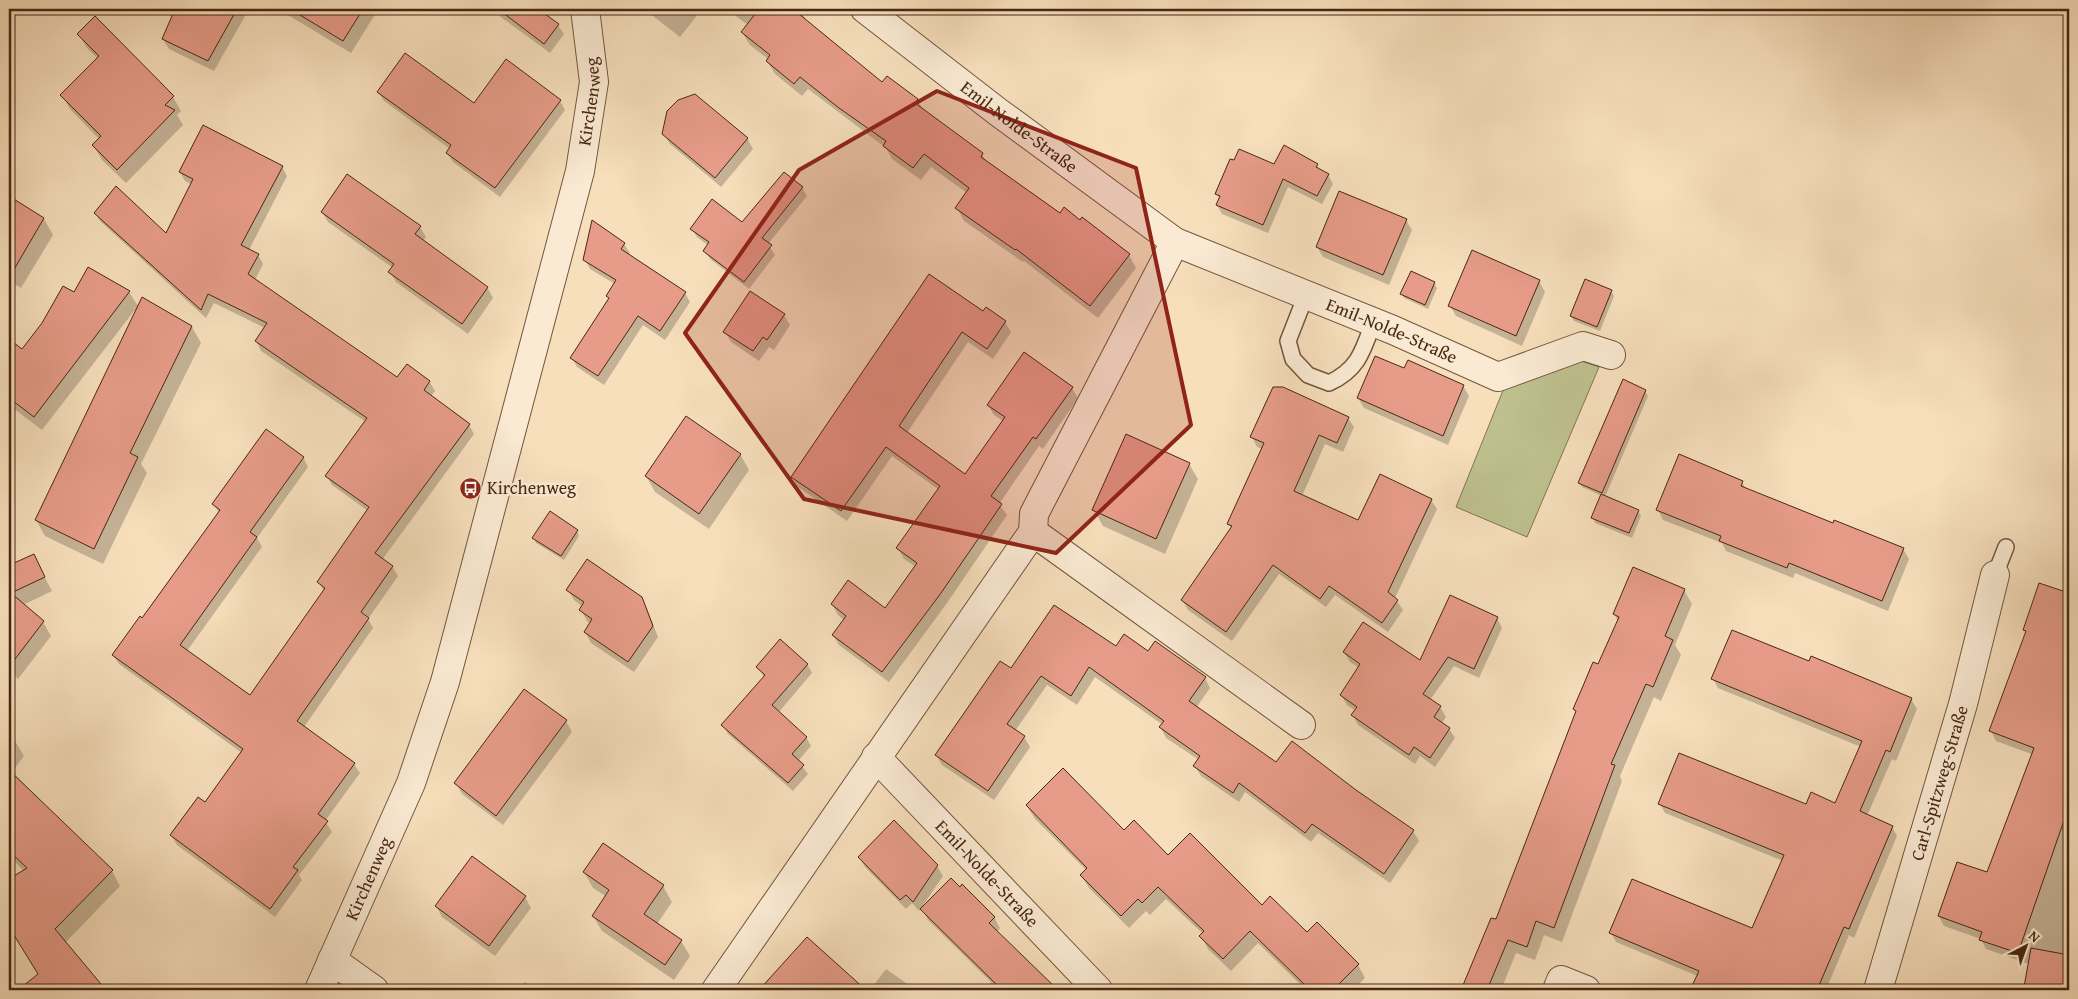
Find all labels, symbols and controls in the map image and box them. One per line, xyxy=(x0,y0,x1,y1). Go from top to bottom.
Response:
street label: Kirchenweg xyxy=(570,56,608,148)
street label: Emil-Nolde-Straße xyxy=(955,74,1084,179)
street label: Emil-Nolde-Straße xyxy=(1322,290,1462,370)
place label: Kirchenweg xyxy=(487,474,576,501)
bus stop icon: Kirchenweg xyxy=(459,476,483,500)
street label: Carl-Spitzweg-Straße xyxy=(1903,702,1975,864)
street label: Emil-Nolde-Straße xyxy=(929,813,1046,933)
street label: Kirchenweg xyxy=(338,832,399,925)
north arrow xyxy=(2000,922,2050,972)
text: N xyxy=(2024,926,2045,947)

